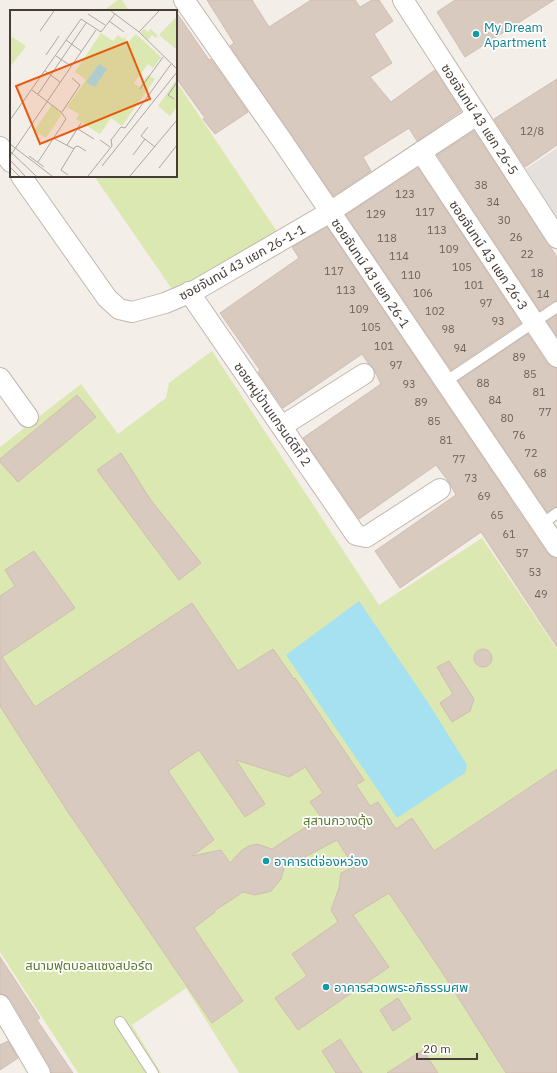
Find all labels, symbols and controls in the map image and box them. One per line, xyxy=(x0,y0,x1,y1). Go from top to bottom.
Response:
inset map xyxy=(10,10,177,177)
place label: My Dream Apartment xyxy=(484,19,547,51)
marker: My Dream Apartment xyxy=(471,29,481,39)
street label: ซอยจันทน์ 43 แยก 26-5 xyxy=(437,61,522,178)
house number: 12/8 xyxy=(520,124,544,138)
house number: 38 xyxy=(474,178,488,192)
house number: 123 xyxy=(395,187,415,201)
house number: 34 xyxy=(486,195,500,209)
street label: ซอยจันทน์ 43 แยก 26-3 xyxy=(445,197,532,314)
house number: 117 xyxy=(415,205,435,219)
house number: 129 xyxy=(366,207,386,221)
house number: 30 xyxy=(497,213,511,227)
street label: ซอยจันทน์ 43 แยก 26-1 xyxy=(327,215,414,332)
street label: ซอยจันทน์ 43 แยก 26-1-1 xyxy=(176,220,309,304)
house number: 113 xyxy=(427,223,447,237)
house number: 26 xyxy=(509,230,523,244)
house number: 118 xyxy=(377,231,397,245)
house number: 109 xyxy=(439,242,459,256)
house number: 22 xyxy=(520,247,534,261)
house number: 114 xyxy=(389,249,409,263)
house number: 105 xyxy=(452,260,472,274)
house number: 117 xyxy=(324,264,344,278)
house number: 18 xyxy=(530,266,544,280)
house number: 110 xyxy=(401,268,421,282)
house number: 101 xyxy=(464,278,484,292)
house number: 113 xyxy=(336,283,356,297)
house number: 106 xyxy=(413,286,433,300)
house number: 14 xyxy=(536,287,550,301)
house number: 97 xyxy=(479,296,493,310)
house number: 109 xyxy=(349,302,369,316)
house number: 102 xyxy=(425,304,445,318)
house number: 93 xyxy=(491,314,505,328)
house number: 105 xyxy=(361,320,381,334)
house number: 98 xyxy=(441,322,455,336)
house number: 101 xyxy=(374,339,394,353)
house number: 94 xyxy=(453,341,467,355)
house number: 89 xyxy=(512,350,526,364)
street label: ซอยหมู่บ้านแกรนด์ดิที้ 2 xyxy=(230,358,316,470)
house number: 97 xyxy=(389,358,403,372)
house number: 85 xyxy=(523,367,537,381)
house number: 88 xyxy=(476,376,490,390)
house number: 93 xyxy=(402,377,416,391)
house number: 81 xyxy=(532,385,546,399)
house number: 84 xyxy=(488,393,502,407)
house number: 89 xyxy=(414,395,428,409)
house number: 77 xyxy=(538,405,552,419)
house number: 80 xyxy=(500,411,514,425)
house number: 85 xyxy=(427,414,441,428)
house number: 76 xyxy=(512,428,526,442)
house number: 81 xyxy=(439,433,453,447)
house number: 72 xyxy=(524,446,538,460)
house number: 77 xyxy=(452,452,466,466)
house number: 68 xyxy=(533,466,547,480)
house number: 73 xyxy=(464,471,478,485)
house number: 69 xyxy=(477,489,491,503)
house number: 65 xyxy=(490,508,504,522)
house number: 61 xyxy=(502,527,516,541)
house number: 57 xyxy=(515,546,529,560)
house number: 53 xyxy=(528,565,542,579)
house number: 49 xyxy=(534,587,548,601)
park label: สุสานกวางตุ้ง xyxy=(303,812,373,829)
place label: อาคารเต่จ่องหว่อง xyxy=(274,853,368,870)
marker: อาคารเต่จ่องหว่อง xyxy=(261,856,271,866)
park label: สนามฟุตบอลแซงสปอร์ต xyxy=(25,957,153,974)
place label: อาคารสวดพระอภิธรรมศพ xyxy=(334,979,468,996)
marker: อาคารสวดพระอภิธรรมศพ xyxy=(321,982,331,992)
scale bar xyxy=(417,1035,477,1061)
text: 20 m xyxy=(423,1041,451,1056)

